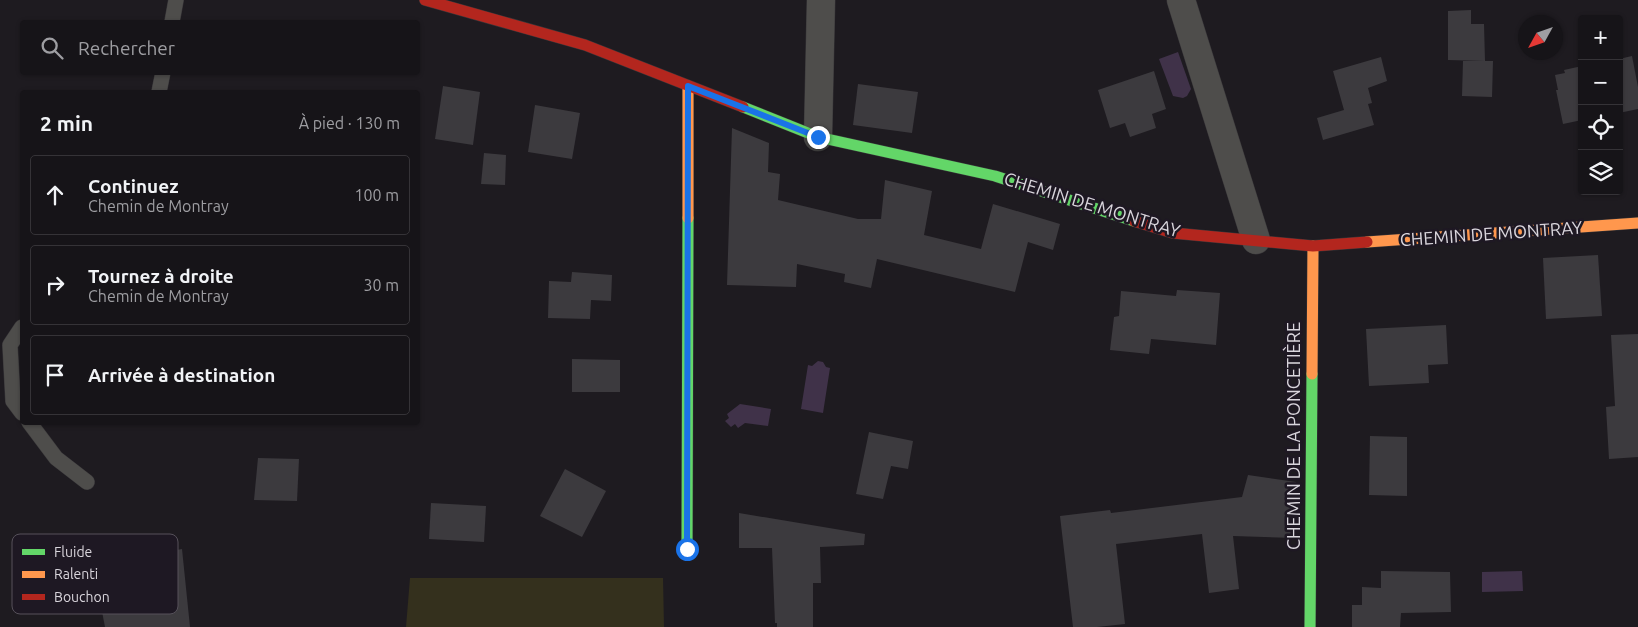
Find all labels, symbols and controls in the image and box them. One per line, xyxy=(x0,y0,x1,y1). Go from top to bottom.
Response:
north arrow xyxy=(1518,15,1563,60)
map controls xyxy=(1578,15,1623,195)
button: + xyxy=(1578,15,1623,60)
search box xyxy=(20,20,420,75)
icon: search xyxy=(38,34,66,62)
text: Rechercher xyxy=(78,37,175,59)
button: − xyxy=(1578,60,1623,105)
button: locate xyxy=(1578,105,1623,150)
text: 2 min xyxy=(40,111,93,135)
text: À pied · 130 m xyxy=(299,114,400,132)
route end xyxy=(807,126,830,149)
button: layers xyxy=(1578,150,1623,195)
street label: CHEMIN DE MONTRAY xyxy=(1002,168,1183,241)
text: Continuez xyxy=(88,175,178,197)
icon: ahead xyxy=(41,181,69,209)
text: 100 m xyxy=(354,186,399,204)
text: Chemin de Montray xyxy=(88,197,229,215)
street label: CHEMIN DE MONTRAY xyxy=(1399,217,1583,249)
text: Tournez à droite xyxy=(88,265,234,287)
icon: right xyxy=(41,271,69,299)
text: 30 m xyxy=(363,276,399,294)
text: Chemin de Montray xyxy=(88,287,229,305)
street label: CHEMIN DE LA PONCETIÈRE xyxy=(1282,322,1303,550)
icon: arrive xyxy=(41,361,69,389)
text: Arrivée à destination xyxy=(88,364,275,386)
legend xyxy=(12,534,178,614)
route start xyxy=(676,538,699,561)
text: Fluide xyxy=(54,544,92,560)
text: Ralenti xyxy=(54,566,98,582)
text: Bouchon xyxy=(54,589,110,605)

